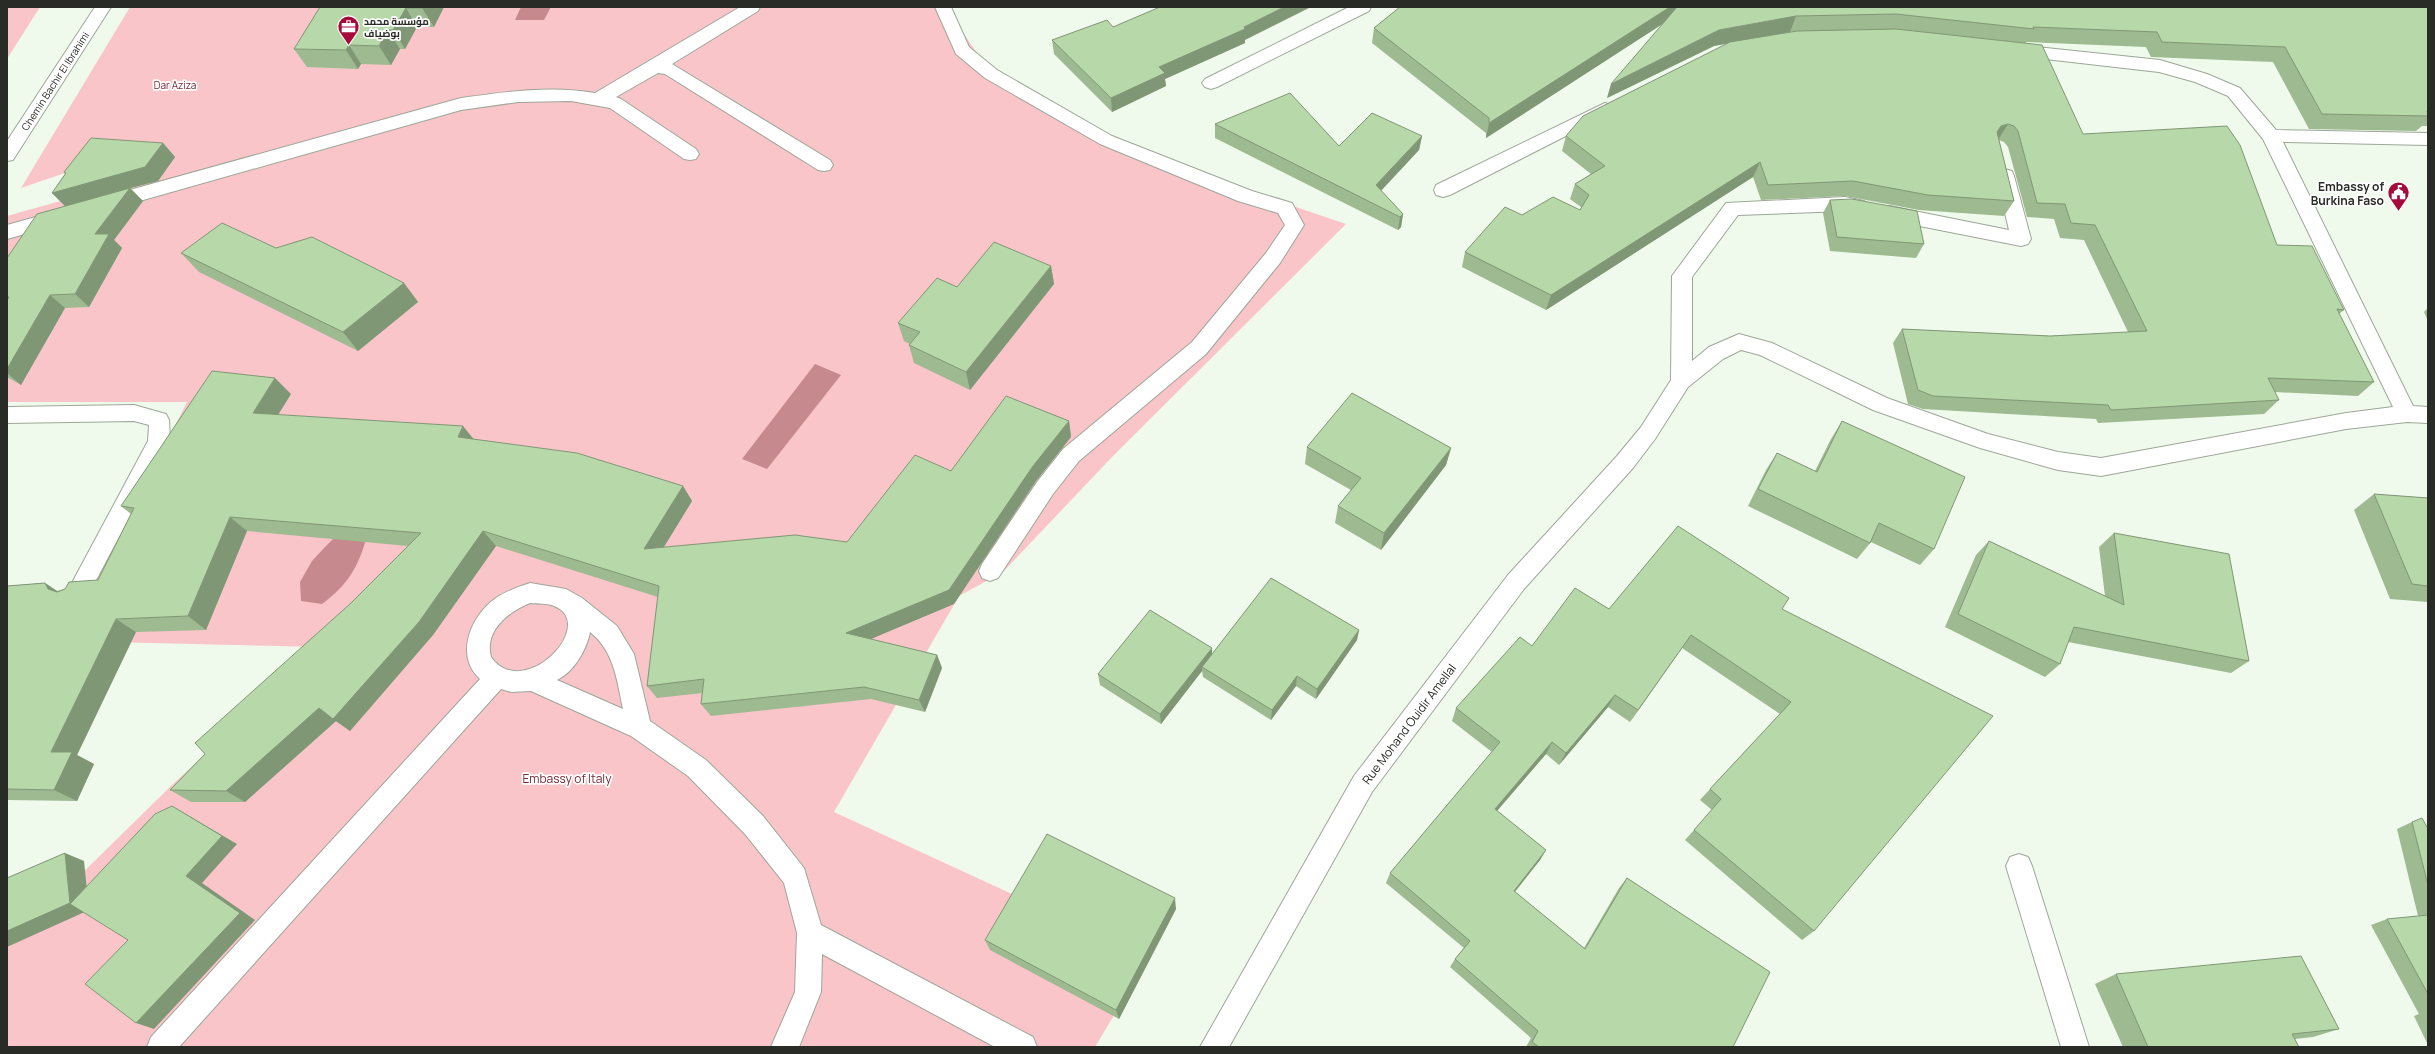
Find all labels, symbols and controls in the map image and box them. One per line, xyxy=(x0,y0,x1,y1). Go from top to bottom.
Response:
office icon: مؤسسة محمد بوضياف xyxy=(336,14,362,47)
place label: مؤسسة محمد بوضياف xyxy=(364,14,429,40)
street label: Chemin Bachir El Ibrahimi xyxy=(18,29,92,133)
park label: Dar Aziza xyxy=(154,78,196,92)
place label: Embassy of Burkina Faso xyxy=(2311,178,2384,209)
public building icon: Embassy of Burkina Faso xyxy=(2386,180,2412,213)
street label: Rue Mohand Ouidir Amellal xyxy=(1358,660,1460,788)
park label: Embassy of Italy xyxy=(522,770,612,787)

